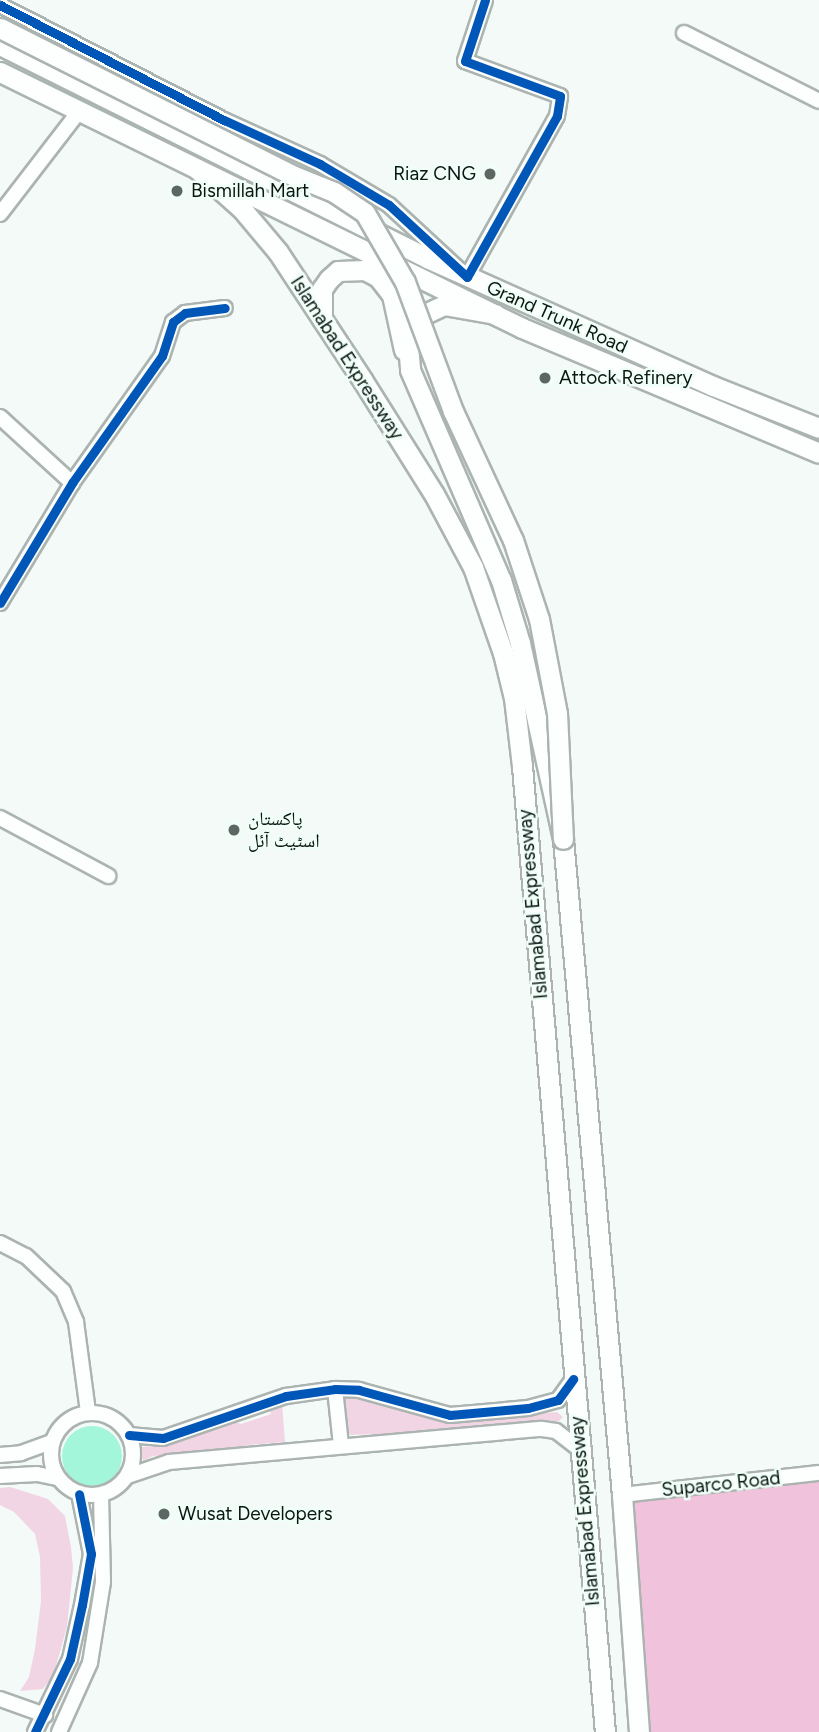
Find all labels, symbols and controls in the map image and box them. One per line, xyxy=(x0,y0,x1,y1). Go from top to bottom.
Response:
place label: Riaz CNG xyxy=(393,163,476,185)
marker: Riaz CNG xyxy=(482,166,498,182)
place label: Bismillah Mart xyxy=(191,180,309,202)
marker: Bismillah Mart xyxy=(169,183,185,199)
street label: Islamabad Expressway xyxy=(286,272,408,444)
street label: Grand Trunk Road xyxy=(483,276,631,358)
place label: Attock Refinery xyxy=(559,367,692,389)
marker: Attock Refinery xyxy=(537,370,553,386)
place label: پاکستان اسٹیٹ آئل xyxy=(248,808,320,852)
street label: Islamabad Expressway xyxy=(513,808,553,1000)
marker: پاکستان اسٹیٹ آئل xyxy=(226,822,242,838)
street label: Islamabad Expressway xyxy=(565,1415,605,1607)
street label: Suparco Road xyxy=(660,1466,782,1502)
place label: Wusat Developers xyxy=(178,1503,333,1525)
marker: Wusat Developers xyxy=(156,1506,172,1522)

